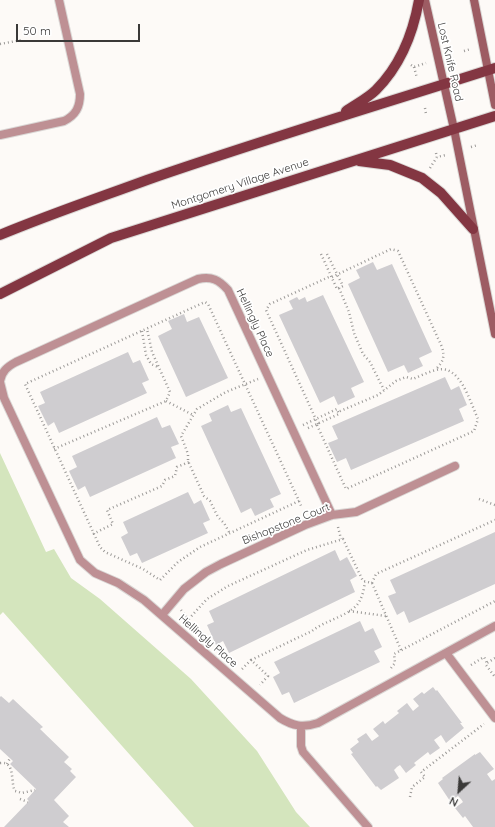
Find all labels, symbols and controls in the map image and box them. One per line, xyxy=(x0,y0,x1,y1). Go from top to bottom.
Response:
scale bar xyxy=(18,16,142,42)
street label: Lost Knife Road xyxy=(435,21,465,103)
text: 50 m xyxy=(23,23,51,38)
street label: Montgomery Village Avenue xyxy=(170,156,310,212)
street label: Hellingly Place xyxy=(233,287,277,359)
street label: Bishopstone Court xyxy=(240,500,332,548)
street label: Hellingly Place xyxy=(176,612,240,670)
north arrow xyxy=(439,771,479,811)
text: N xyxy=(447,794,460,810)

